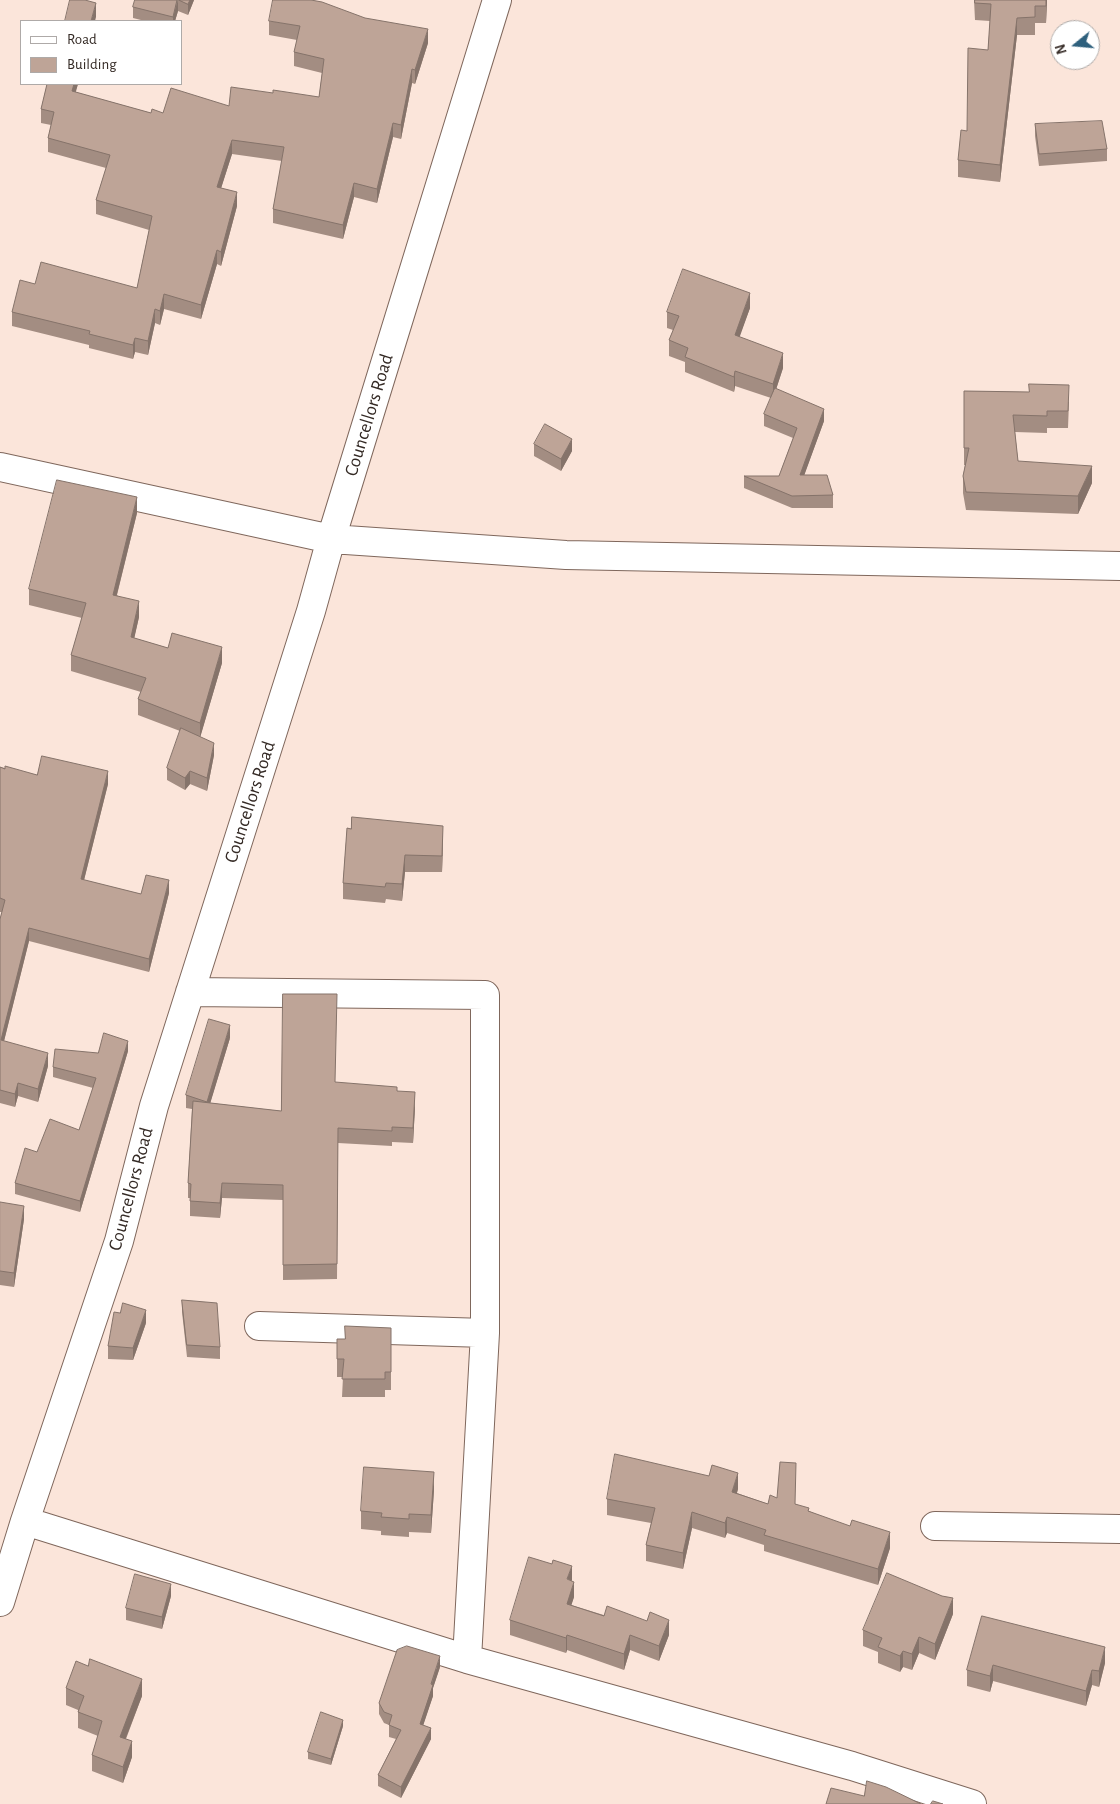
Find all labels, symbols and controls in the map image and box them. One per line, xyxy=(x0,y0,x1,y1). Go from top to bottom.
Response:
legend xyxy=(20,20,182,85)
north arrow xyxy=(1050,20,1100,70)
text: Road xyxy=(67,32,97,47)
text: N xyxy=(1053,42,1070,56)
text: Building xyxy=(67,57,117,72)
street label: Councellors Road xyxy=(340,351,398,479)
street label: Councellors Road xyxy=(220,738,280,866)
street label: Councellors Road xyxy=(104,1125,158,1253)

